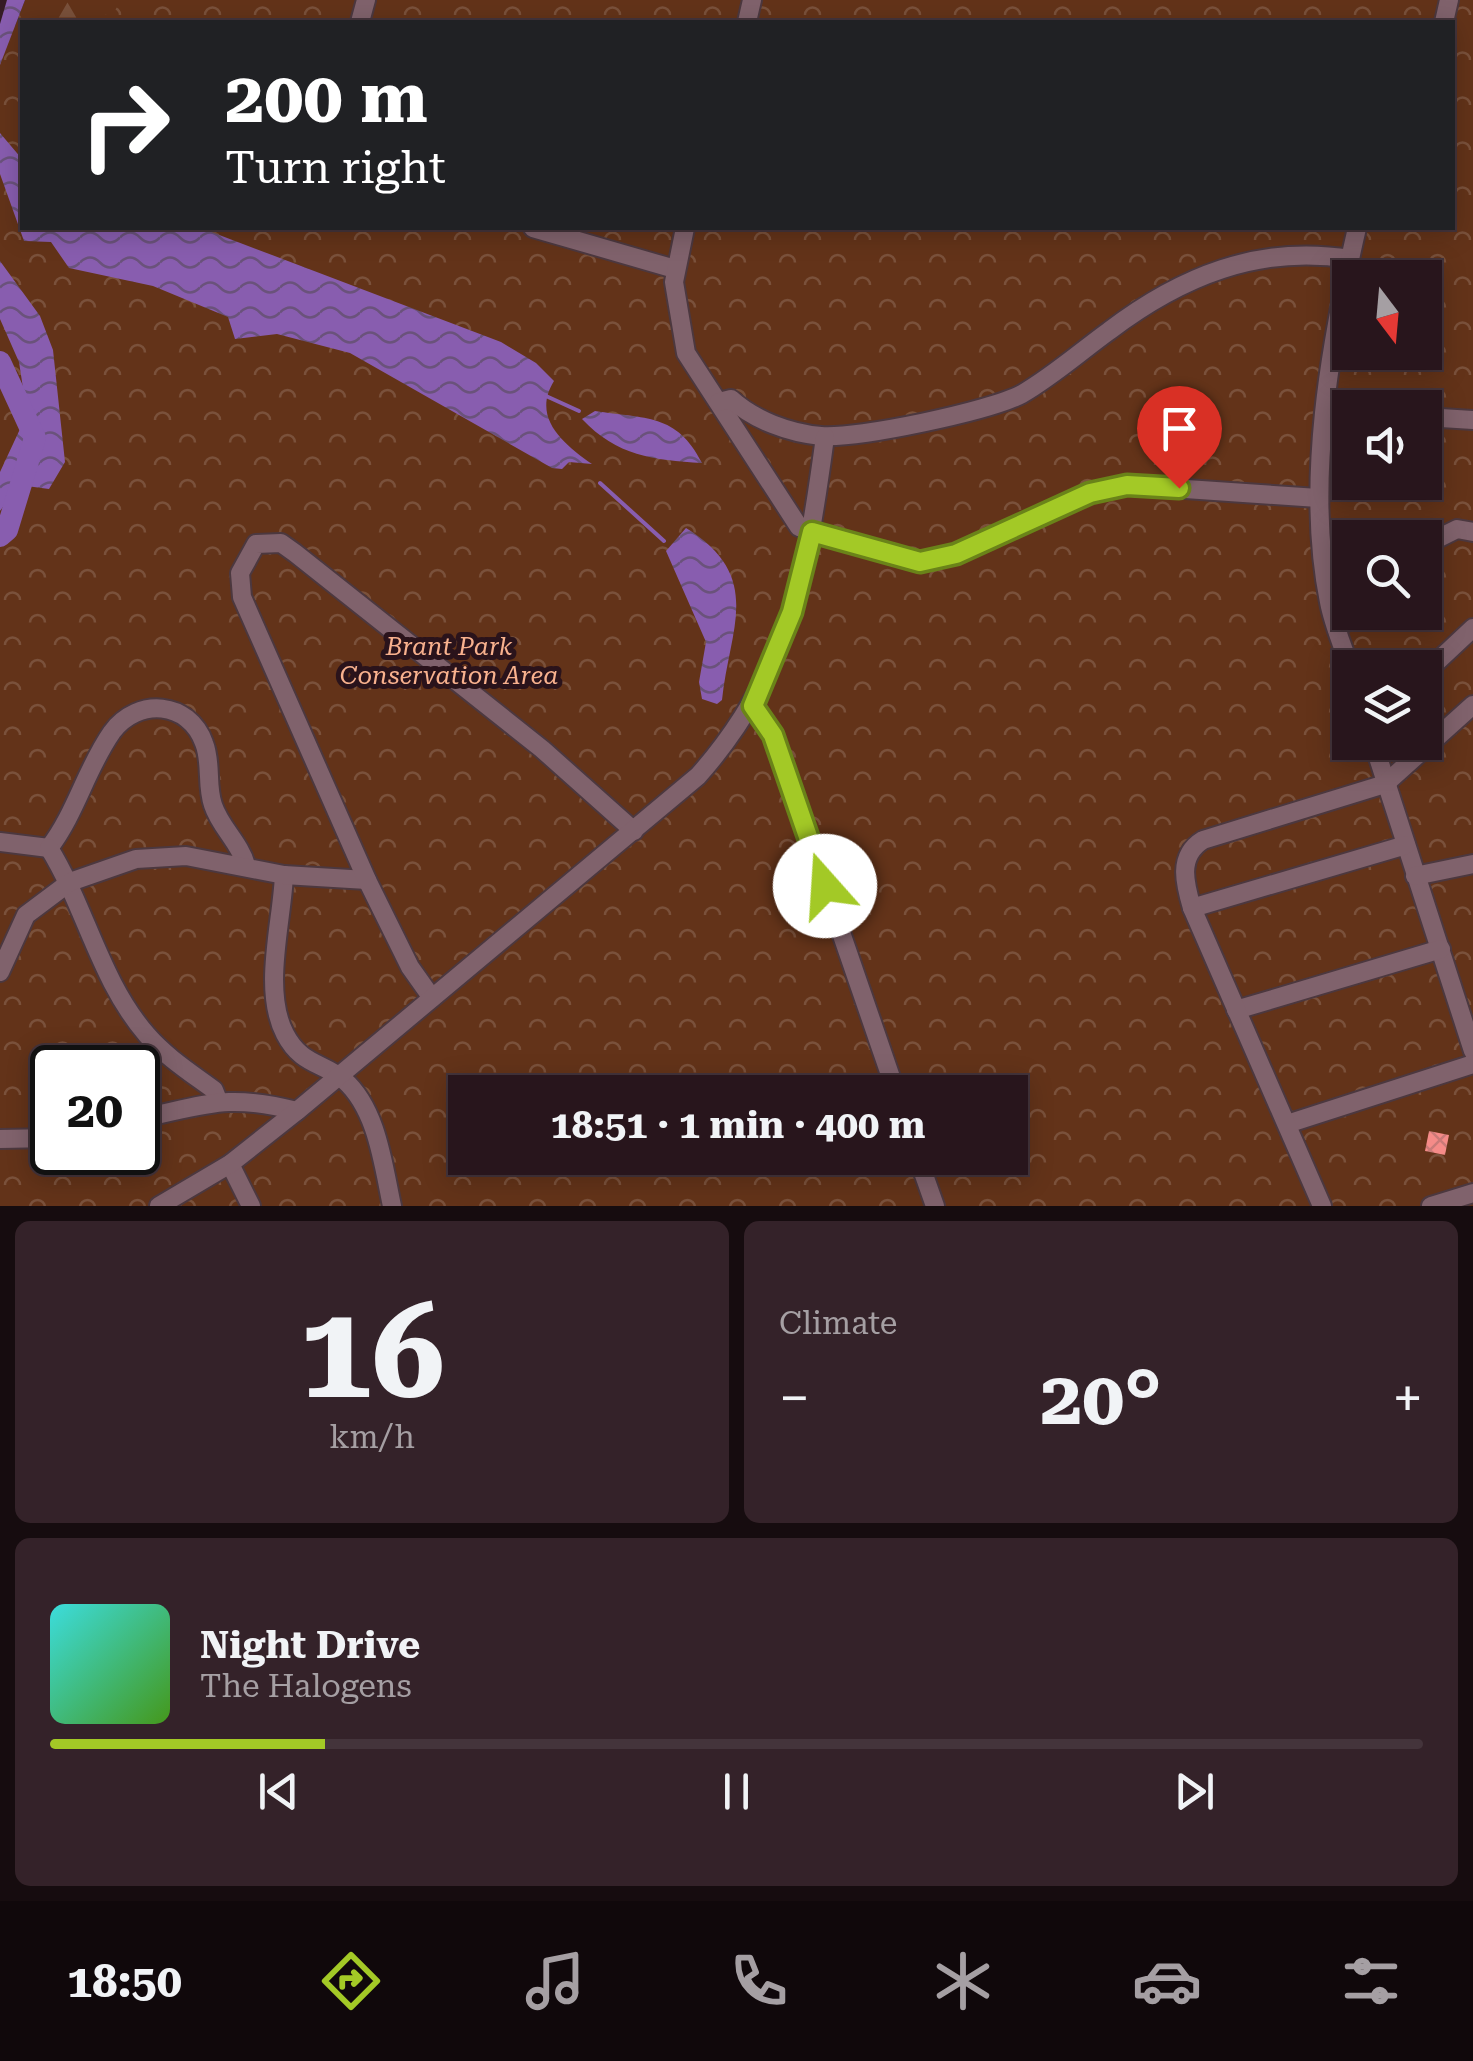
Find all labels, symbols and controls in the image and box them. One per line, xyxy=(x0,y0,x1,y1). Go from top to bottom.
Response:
text: 200 m xyxy=(225,57,428,139)
icon: right xyxy=(60,60,190,190)
text: Turn right xyxy=(225,141,446,194)
north arrow xyxy=(1332,260,1442,370)
map controls xyxy=(1332,260,1442,760)
pin xyxy=(1137,386,1222,489)
button: sound xyxy=(1332,390,1442,500)
icon: arrive xyxy=(1152,401,1207,456)
button: search xyxy=(1332,520,1442,630)
park label: Brant Park Conservation Area xyxy=(340,632,558,690)
button: layers xyxy=(1332,650,1442,760)
position arrow xyxy=(773,834,877,938)
speed limit sign: 20 xyxy=(30,1045,160,1175)
text: 18:51 · 1 min · 400 m xyxy=(551,1103,925,1147)
text: 16 xyxy=(299,1276,445,1429)
text: Climate xyxy=(779,1304,897,1342)
text: 20° xyxy=(1040,1354,1162,1442)
text: − xyxy=(779,1366,810,1430)
text: + xyxy=(1392,1366,1423,1430)
text: km/h xyxy=(329,1418,415,1456)
text: Night Drive xyxy=(200,1623,420,1667)
text: The Halogens xyxy=(200,1667,412,1705)
icon: previous xyxy=(251,1764,306,1819)
icon: pause xyxy=(709,1764,764,1819)
icon: next xyxy=(1167,1764,1222,1819)
icon: directions xyxy=(316,1946,386,2016)
icon: music xyxy=(520,1946,590,2016)
icon: phone xyxy=(724,1946,794,2016)
icon: climate xyxy=(928,1946,998,2016)
icon: car xyxy=(1132,1946,1202,2016)
icon: filters xyxy=(1336,1946,1406,2016)
text: 18:50 xyxy=(67,1955,182,2008)

